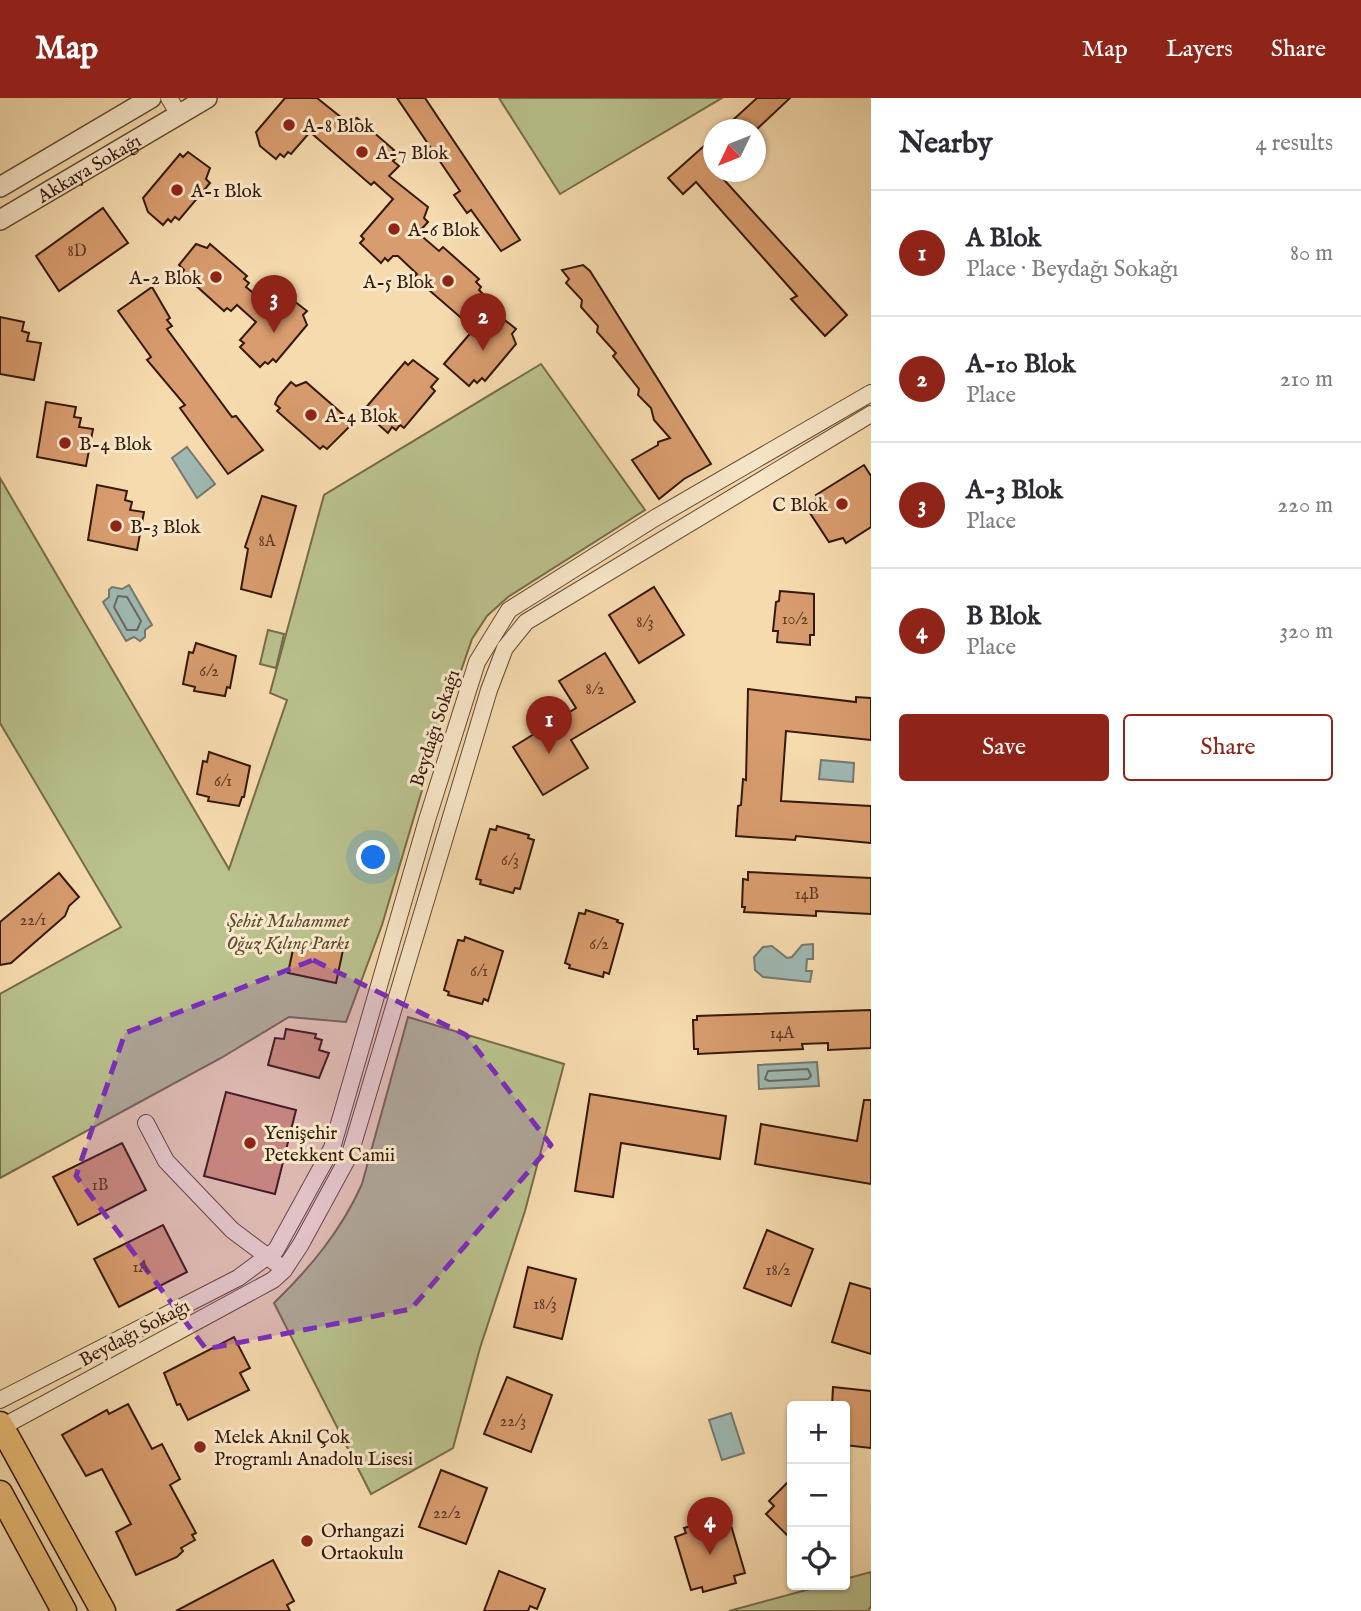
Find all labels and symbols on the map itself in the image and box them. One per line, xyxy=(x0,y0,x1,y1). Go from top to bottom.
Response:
place label: A-8 Blok xyxy=(302,115,375,139)
marker: A-8 Blok xyxy=(281,117,297,133)
north arrow xyxy=(703,119,766,182)
street label: Akkaya Sokağı xyxy=(33,130,146,210)
place label: A-7 Blok xyxy=(375,142,450,166)
marker: A-7 Blok xyxy=(354,144,370,160)
place label: A-1 Blok xyxy=(190,180,263,204)
marker: A-1 Blok xyxy=(169,182,185,198)
place label: A-6 Blok xyxy=(407,219,481,243)
marker: A-6 Blok xyxy=(386,221,402,237)
house number: 8D xyxy=(67,242,87,262)
place label: A-2 Blok xyxy=(128,267,203,291)
marker: A-2 Blok xyxy=(208,269,224,285)
place label: A-5 Blok xyxy=(362,271,435,295)
marker: A-5 Blok xyxy=(440,273,456,289)
pin: 3 xyxy=(251,275,297,333)
pin: 2 xyxy=(460,293,506,351)
place label: A-4 Blok xyxy=(324,405,399,429)
marker: A-4 Blok xyxy=(303,407,319,423)
place label: B-4 Blok xyxy=(79,433,153,457)
marker: B-4 Blok xyxy=(57,435,73,451)
place label: C Blok xyxy=(772,494,829,518)
marker: C Blok xyxy=(834,496,850,512)
place label: B-3 Blok xyxy=(130,516,201,540)
marker: B-3 Blok xyxy=(108,518,124,534)
house number: 8A xyxy=(258,532,277,552)
house number: 10/2 xyxy=(782,610,808,630)
house number: 8/3 xyxy=(636,613,654,633)
house number: 6/2 xyxy=(199,662,219,682)
street label: Beydağı Sokağı xyxy=(406,667,466,790)
house number: 8/2 xyxy=(585,680,605,700)
pin: 1 xyxy=(526,696,572,754)
house number: 6/1 xyxy=(214,772,232,792)
your location xyxy=(356,840,390,874)
house number: 6/3 xyxy=(501,851,519,871)
house number: 14B xyxy=(795,885,819,905)
park label: Şehit Muhammet Oğuz Kılınç Parkı xyxy=(226,910,350,956)
house number: 22/1 xyxy=(20,911,46,931)
house number: 6/2 xyxy=(589,935,609,955)
house number: 6/1 xyxy=(470,962,488,982)
house number: 14A xyxy=(770,1024,795,1044)
place label: Yenişehir Petekkent Camii xyxy=(264,1122,395,1168)
marker: Yenişehir Petekkent Camii xyxy=(242,1135,258,1151)
house number: 1B xyxy=(92,1176,108,1196)
house number: 1A xyxy=(133,1258,151,1278)
house number: 18/2 xyxy=(765,1261,791,1281)
street label: Beydağı Sokağı xyxy=(76,1295,194,1373)
house number: 18/3 xyxy=(533,1295,557,1315)
house number: 22/3 xyxy=(500,1412,526,1432)
place label: Melek Aknil Çok Programlı Anadolu Lisesi xyxy=(214,1426,413,1472)
marker: Melek Aknil Çok Programlı Anadolu Lisesi xyxy=(192,1439,208,1455)
pin: 4 xyxy=(687,1497,733,1555)
house number: 22/2 xyxy=(433,1504,461,1524)
place label: Orhangazi Ortaokulu xyxy=(321,1520,405,1566)
marker: Orhangazi Ortaokulu xyxy=(299,1533,315,1549)

